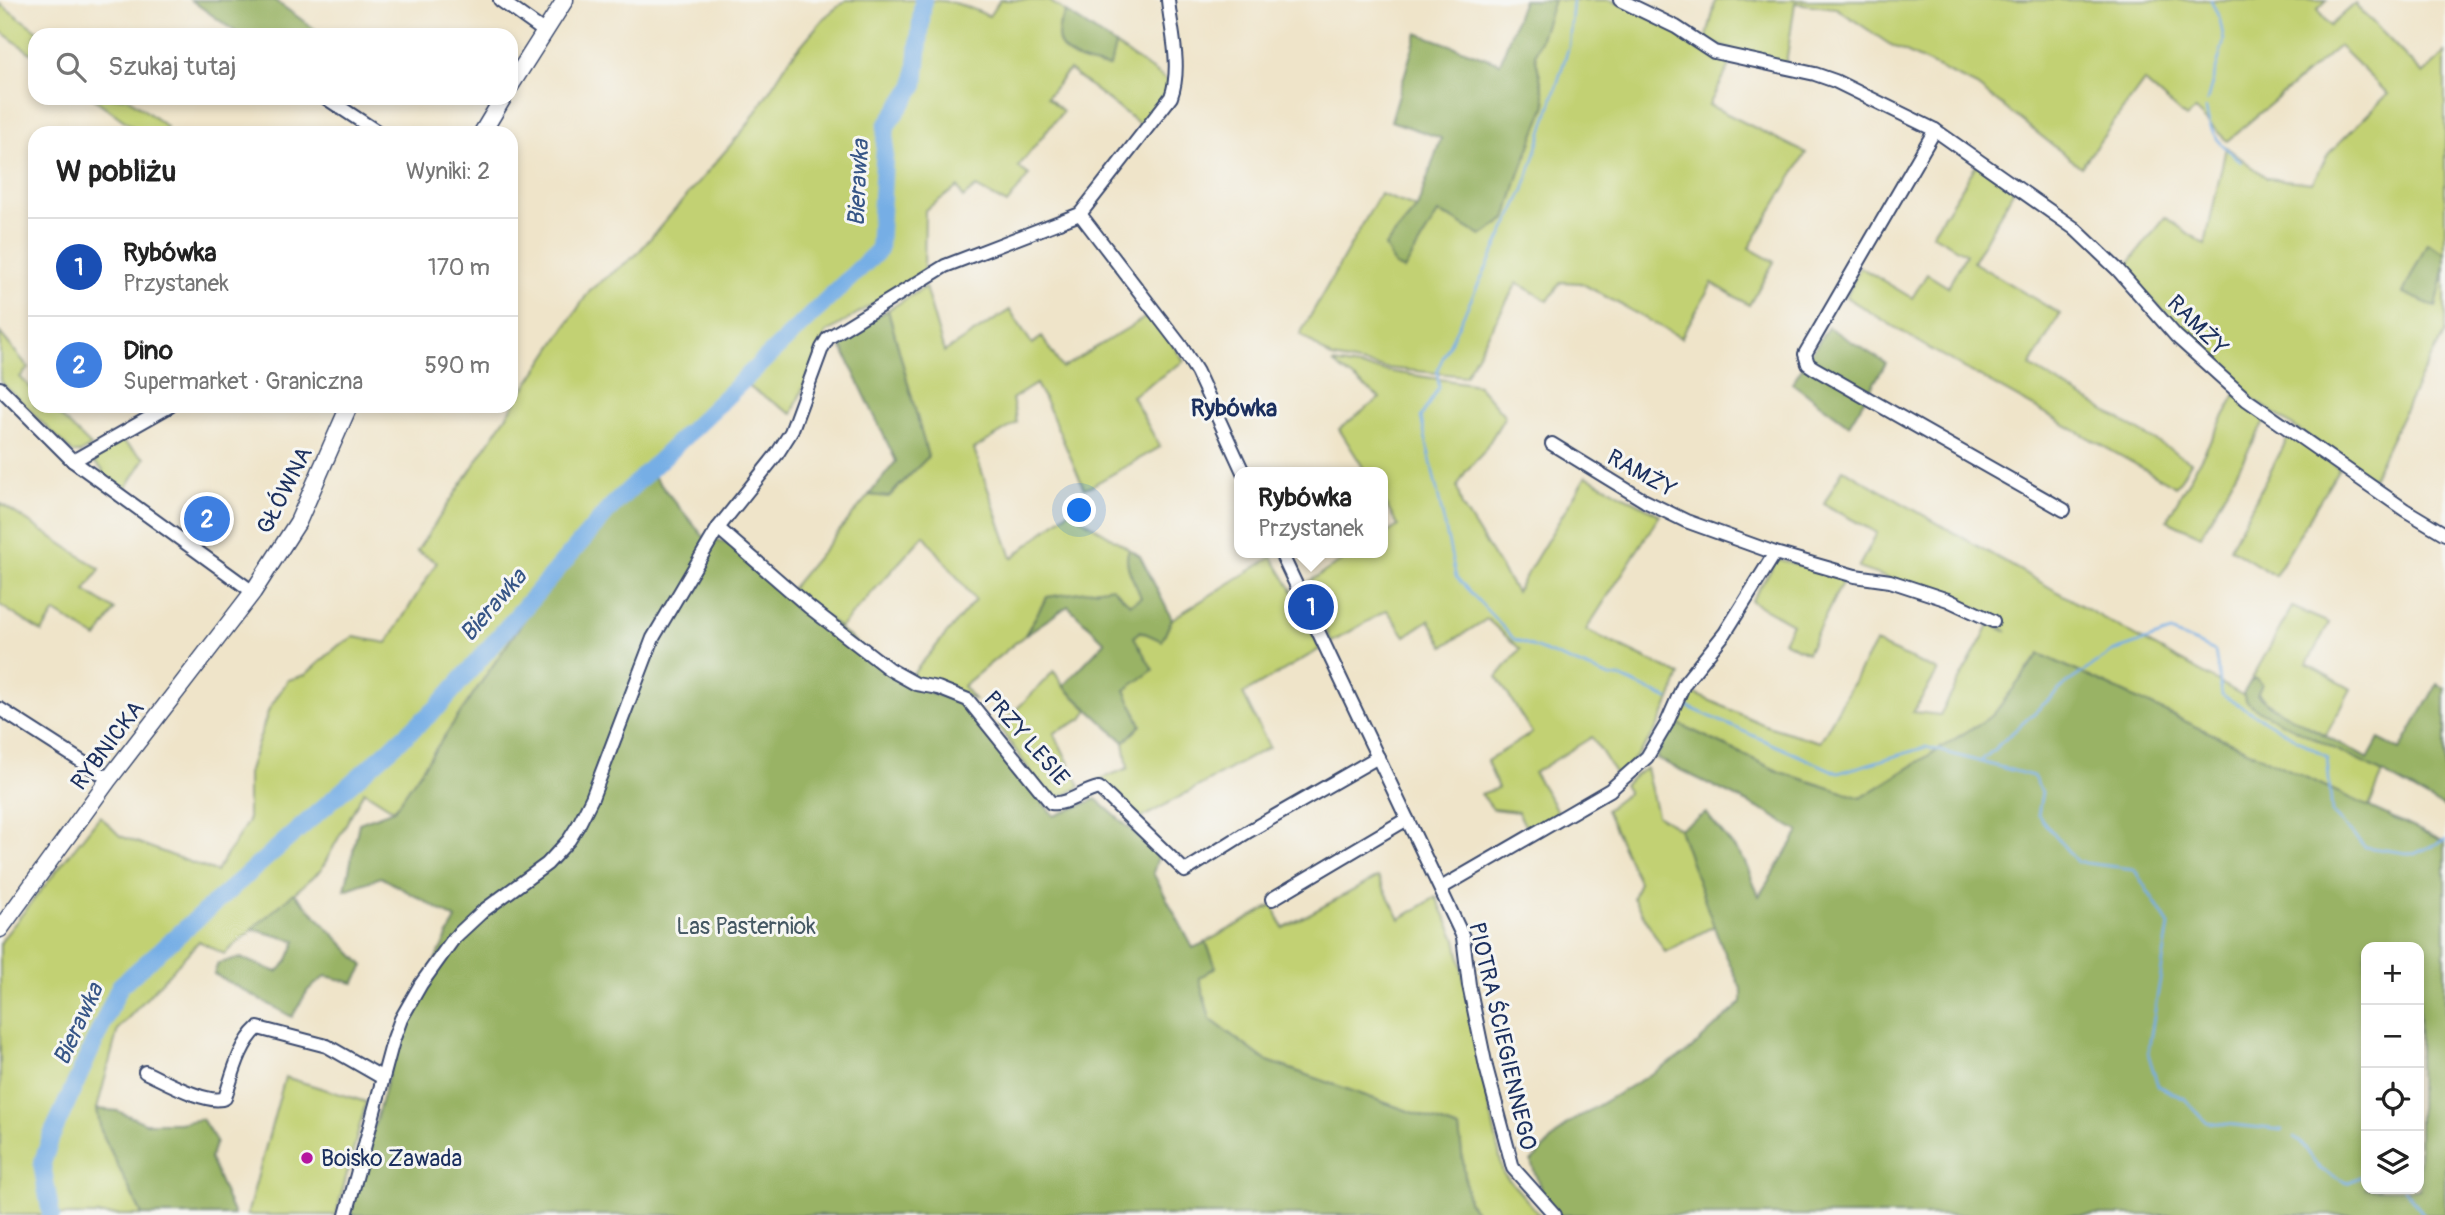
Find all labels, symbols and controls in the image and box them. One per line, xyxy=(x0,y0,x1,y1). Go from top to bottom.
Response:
search box xyxy=(28,28,518,105)
icon: search xyxy=(52,48,90,86)
text: Szukaj tutaj xyxy=(108,51,236,83)
water label: Bierawka xyxy=(842,137,875,227)
text: W pobliżu xyxy=(56,153,176,190)
text: Wyniki: 2 xyxy=(406,157,490,186)
text: Rybówka xyxy=(123,237,217,269)
text: 1 xyxy=(75,253,84,282)
text: 170 m xyxy=(428,253,490,282)
text: Przystanek xyxy=(123,269,229,298)
street label: RAMŻY xyxy=(2161,289,2234,362)
text: Dino xyxy=(123,335,173,367)
text: 2 xyxy=(73,351,85,380)
text: 590 m xyxy=(425,351,490,380)
text: Supermarket · Graniczna xyxy=(123,367,363,396)
district label: Rybówka xyxy=(1191,394,1277,423)
street label: GŁÓWNA xyxy=(249,441,319,539)
street label: RAMŻY xyxy=(1602,443,1681,504)
popup xyxy=(1234,467,1388,558)
text: Rybówka xyxy=(1258,482,1352,514)
pin: 2 xyxy=(184,493,230,545)
your location xyxy=(1062,493,1096,527)
text: Przystanek xyxy=(1258,514,1364,543)
water label: Bierawka xyxy=(454,562,534,648)
pin: 1 xyxy=(1288,581,1334,633)
street label: PRZY LESIE xyxy=(977,685,1076,792)
street label: RYBNICKA xyxy=(64,695,151,796)
park label: Las Pasterniok xyxy=(676,912,816,941)
street label: PIOTRA ŚCIEGIENNEGO xyxy=(1462,919,1543,1153)
map controls xyxy=(2361,942,2424,1194)
button: + xyxy=(2361,942,2424,1005)
water label: Bierawka xyxy=(47,977,111,1070)
button: − xyxy=(2361,1005,2424,1068)
button: locate xyxy=(2361,1068,2424,1131)
button: layers xyxy=(2361,1131,2424,1194)
place label: Boisko Zawada xyxy=(321,1144,462,1173)
marker: Boisko Zawada xyxy=(299,1150,315,1166)

